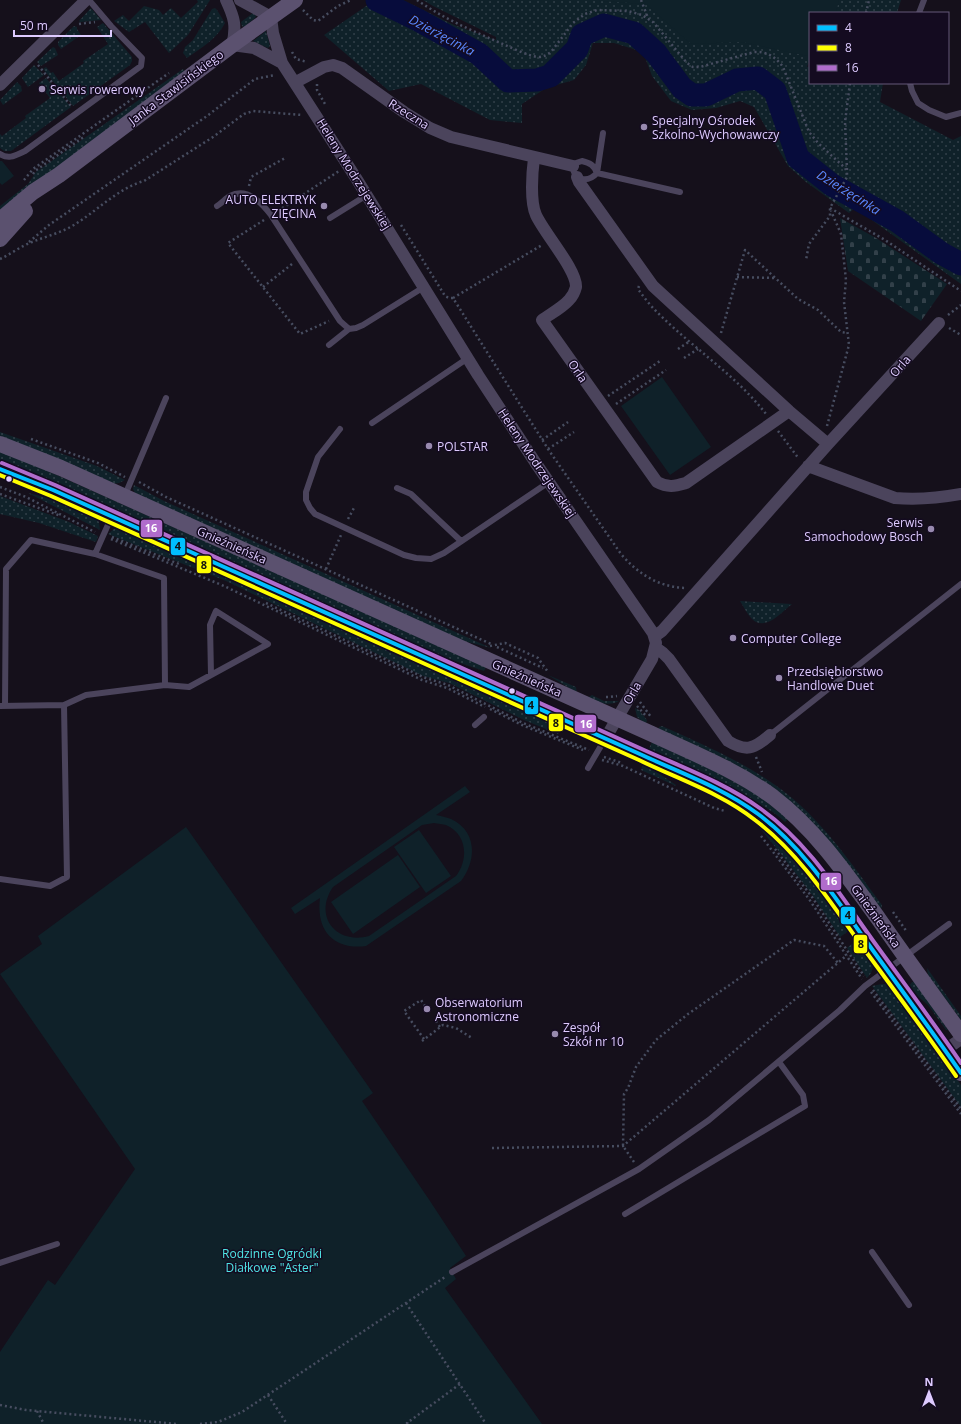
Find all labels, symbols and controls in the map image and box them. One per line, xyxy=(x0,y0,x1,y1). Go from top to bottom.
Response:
water label: Dzierżęcinka xyxy=(406,10,479,60)
scale bar xyxy=(14,12,111,38)
legend xyxy=(809,12,949,84)
text: 50 m xyxy=(20,17,48,34)
text: 4 xyxy=(845,19,852,36)
text: 8 xyxy=(845,39,852,56)
street label: Janka Stawisińskiego xyxy=(124,46,227,129)
text: 16 xyxy=(845,59,859,76)
place label: Serwis rowerowy xyxy=(50,81,146,98)
marker: Serwis rowerowy xyxy=(37,84,47,94)
street label: Rzeczna xyxy=(385,95,433,133)
place label: Specjalny Ośrodek Szkolno-Wychowawczy xyxy=(652,112,780,143)
street label: Heleny Modrzejewskiej xyxy=(313,115,395,233)
marker: Specjalny Ośrodek Szkolno-Wychowawczy xyxy=(639,122,649,132)
water label: Dzierżęcinka xyxy=(814,165,885,219)
place label: AUTO ELEKTRYK ZIĘCINA xyxy=(226,191,317,222)
marker: AUTO ELEKTRYK ZIĘCINA xyxy=(319,201,329,211)
street label: Orla xyxy=(886,351,914,381)
street label: Orla xyxy=(564,356,592,386)
street label: Heleny Modrzejewskiej xyxy=(494,405,580,521)
place label: POLSTAR xyxy=(437,438,489,455)
marker: POLSTAR xyxy=(424,441,434,451)
unlabelled marker xyxy=(4,474,14,484)
place label: Serwis Samochodowy Bosch xyxy=(804,514,923,545)
line badge: 16 xyxy=(140,519,163,538)
text: 16 xyxy=(145,520,157,535)
street label: Gnieźnieńska xyxy=(194,522,270,568)
marker: Serwis Samochodowy Bosch xyxy=(926,524,936,534)
line badge: 4 xyxy=(170,537,186,556)
text: 4 xyxy=(175,538,182,553)
line badge: 8 xyxy=(196,555,212,574)
text: 8 xyxy=(201,557,207,572)
place label: Computer College xyxy=(741,630,842,647)
marker: Computer College xyxy=(728,633,738,643)
street label: Gnieźnieńska xyxy=(489,655,565,701)
place label: Przedsiębiorstwo Handlowe Duet xyxy=(787,663,883,694)
marker: Przedsiębiorstwo Handlowe Duet xyxy=(774,673,784,683)
street label: Orla xyxy=(619,678,645,708)
unlabelled marker xyxy=(507,686,517,696)
line badge: 4 xyxy=(524,696,539,715)
text: 4 xyxy=(528,697,535,712)
line badge: 8 xyxy=(548,713,564,732)
line badge: 16 xyxy=(574,714,597,733)
text: 8 xyxy=(553,715,559,730)
text: 16 xyxy=(580,716,592,731)
line badge: 16 xyxy=(820,872,842,891)
text: 16 xyxy=(825,873,837,888)
street label: Gnieźnieńska xyxy=(847,881,905,951)
line badge: 4 xyxy=(840,906,856,925)
text: 4 xyxy=(845,907,852,922)
line badge: 8 xyxy=(853,934,868,954)
text: 8 xyxy=(858,936,864,951)
place label: Obserwatorium Astronomiczne xyxy=(435,994,523,1025)
marker: Obserwatorium Astronomiczne xyxy=(422,1004,432,1014)
place label: Zespół Szkół nr 10 xyxy=(563,1019,624,1050)
marker: Zespół Szkół nr 10 xyxy=(550,1029,560,1039)
park label: Rodzinne Ogródki Diałkowe "Aster" xyxy=(222,1245,322,1276)
north arrow xyxy=(909,1372,949,1412)
text: N xyxy=(925,1374,933,1389)

